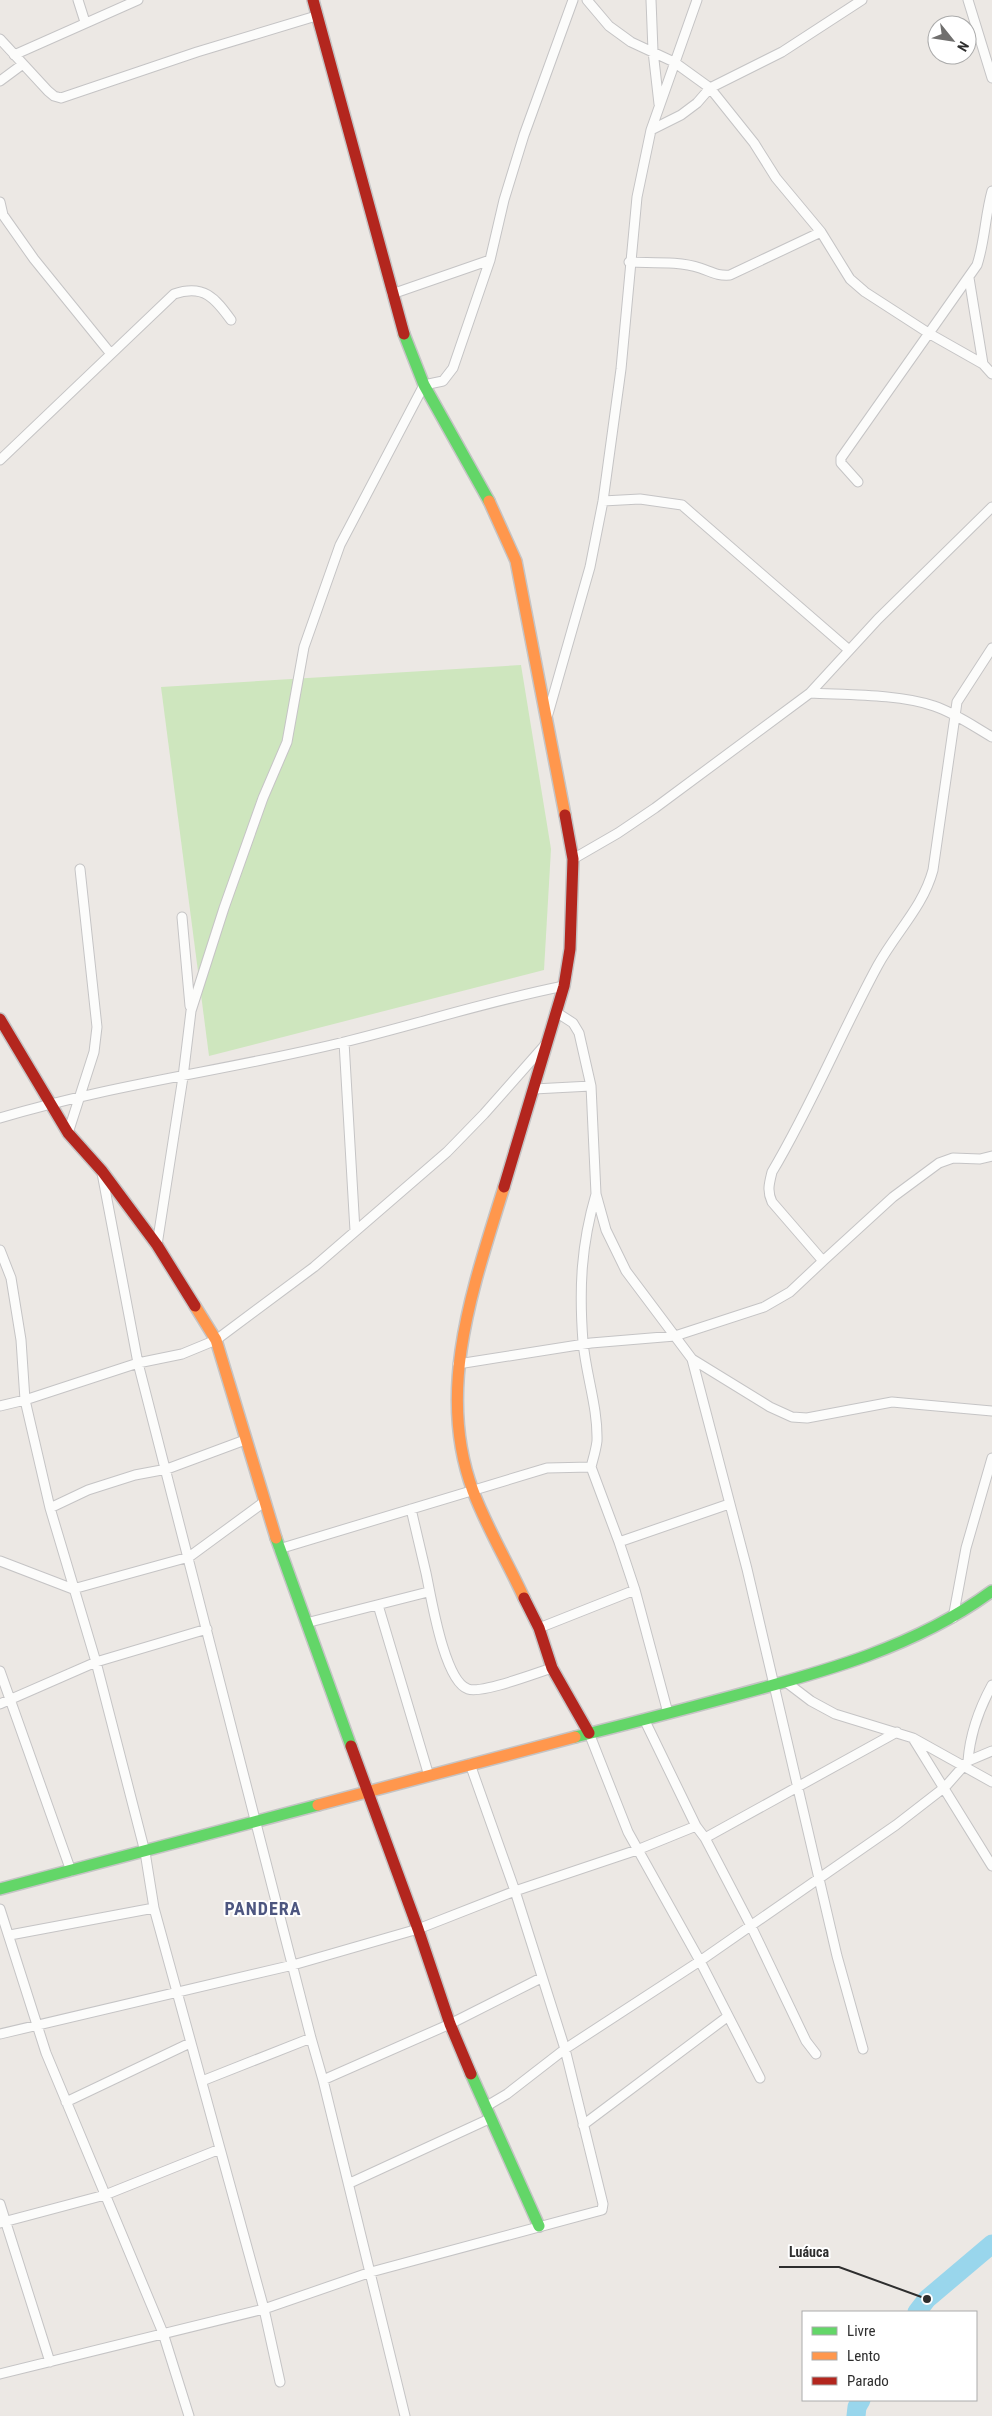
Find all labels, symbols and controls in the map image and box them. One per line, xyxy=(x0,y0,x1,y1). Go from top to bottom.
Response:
north arrow xyxy=(927,15,977,65)
text: N xyxy=(954,39,972,54)
district label: PANDERA xyxy=(224,1898,302,1919)
callout: Luáuca xyxy=(779,2238,839,2267)
text: Luáuca xyxy=(789,2244,829,2260)
legend xyxy=(802,2311,977,2401)
text: Livre xyxy=(847,2322,875,2340)
text: Lento xyxy=(847,2347,880,2365)
text: Parado xyxy=(847,2372,889,2390)

